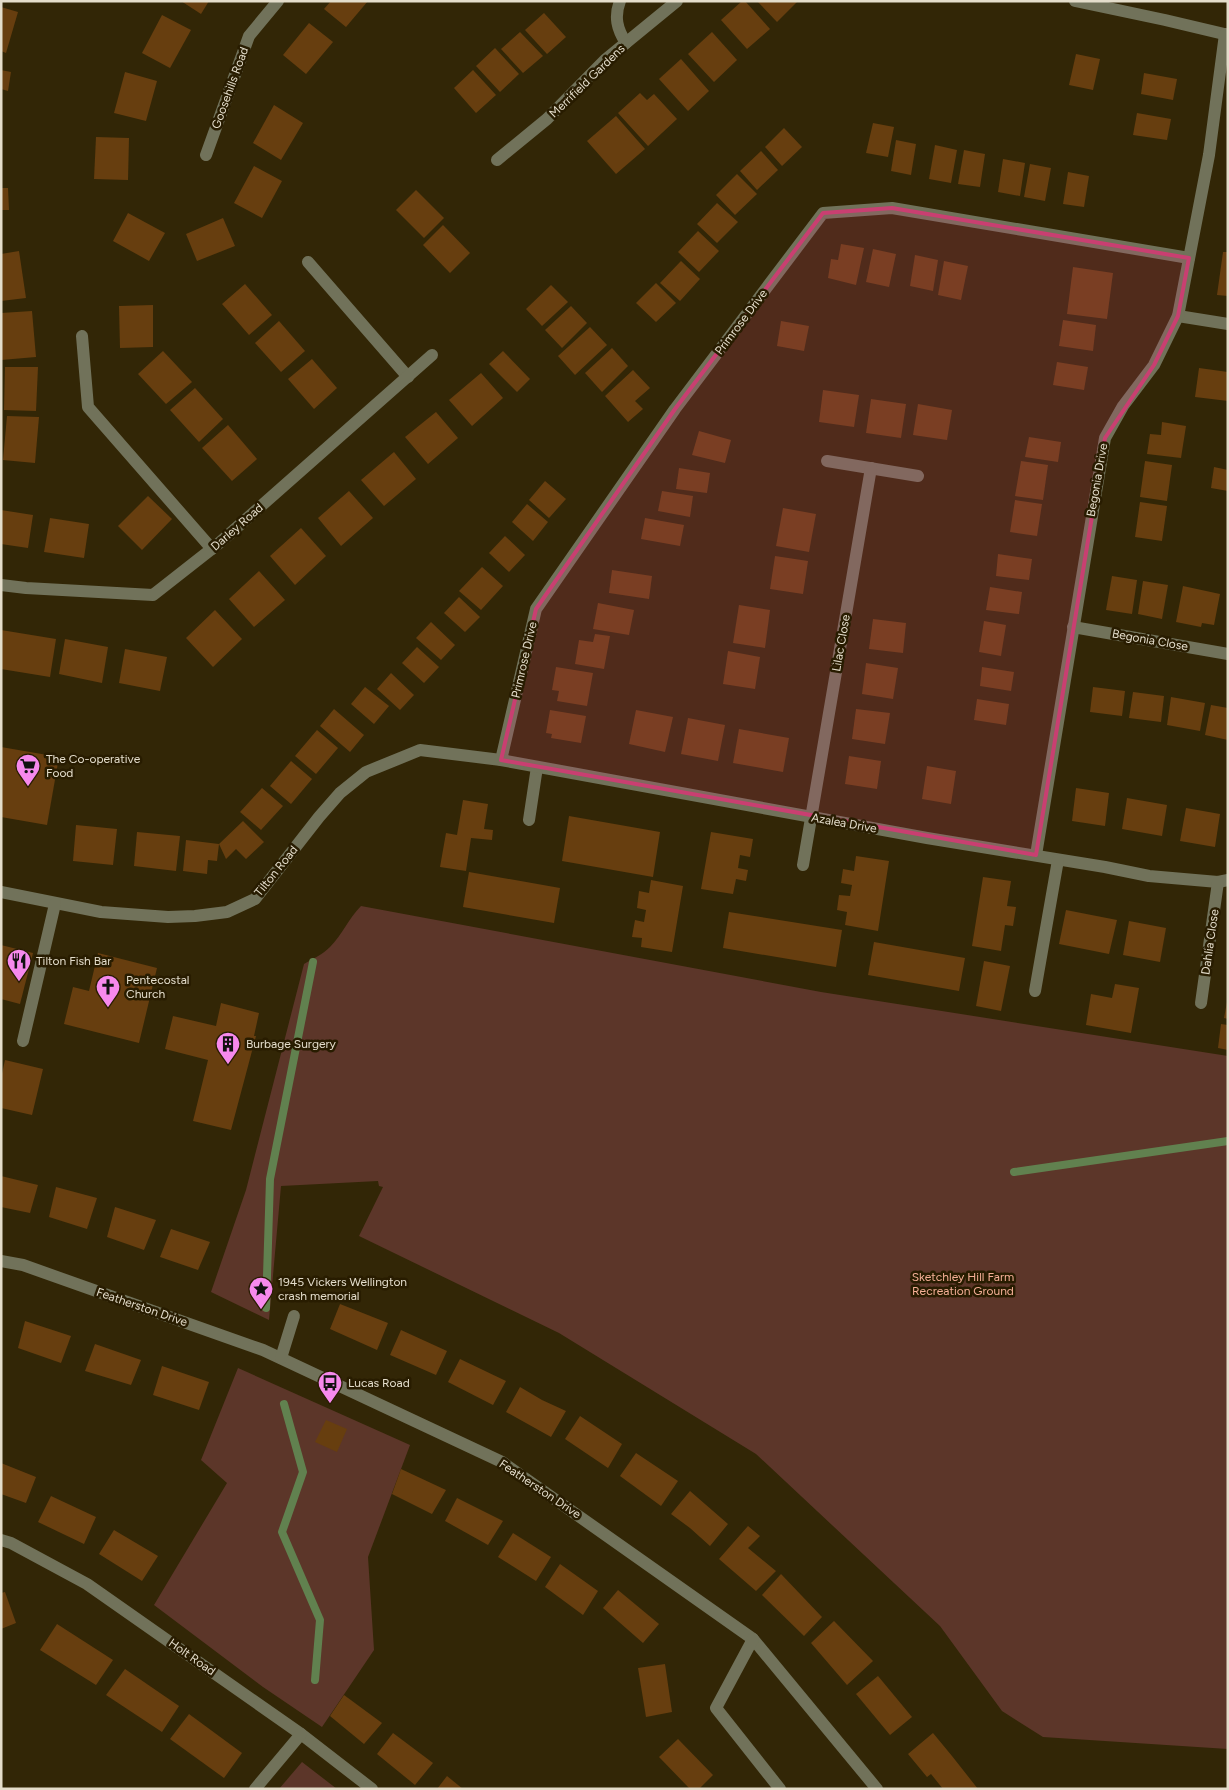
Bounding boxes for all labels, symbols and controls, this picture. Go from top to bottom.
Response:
street label: Merrifield Gardens [546,41,628,120]
street label: Goosehills Road [209,45,251,131]
street label: Primrose Drive [712,286,770,357]
street label: Begonia Drive [1084,442,1110,518]
street label: Darley Road [208,501,266,553]
street label: Lilac Close [829,613,853,673]
street label: Primrose Drive [508,620,540,699]
street label: Begonia Close [1111,626,1189,654]
place label: The Co-operative Food [46,752,141,780]
supermarket icon: The Co-operative Food [15,753,41,787]
street label: Azalea Drive [810,810,878,836]
street label: Tilton Road [251,843,301,899]
street label: Dahlia Close [1198,908,1222,976]
restaurant icon: Tilton Fish Bar [6,948,32,982]
place label: Tilton Fish Bar [36,954,111,968]
place label: Pentecostal Church [126,973,189,1001]
church icon: Pentecostal Church [95,974,121,1008]
building icon: Burbage Surgery [215,1031,241,1065]
place label: Burbage Surgery [246,1037,337,1051]
park label: Sketchley Hill Farm Recreation Ground [912,1270,1014,1298]
place label: 1945 Vickers Wellington crash memorial [278,1275,407,1303]
place icon: 1945 Vickers Wellington crash memorial [248,1276,274,1310]
street label: Featherston Drive [95,1285,190,1329]
bus stop icon: Lucas Road [317,1370,343,1404]
place label: Lucas Road [348,1376,410,1390]
street label: Featherston Drive [497,1457,584,1522]
street label: Holt Road [166,1636,218,1678]

